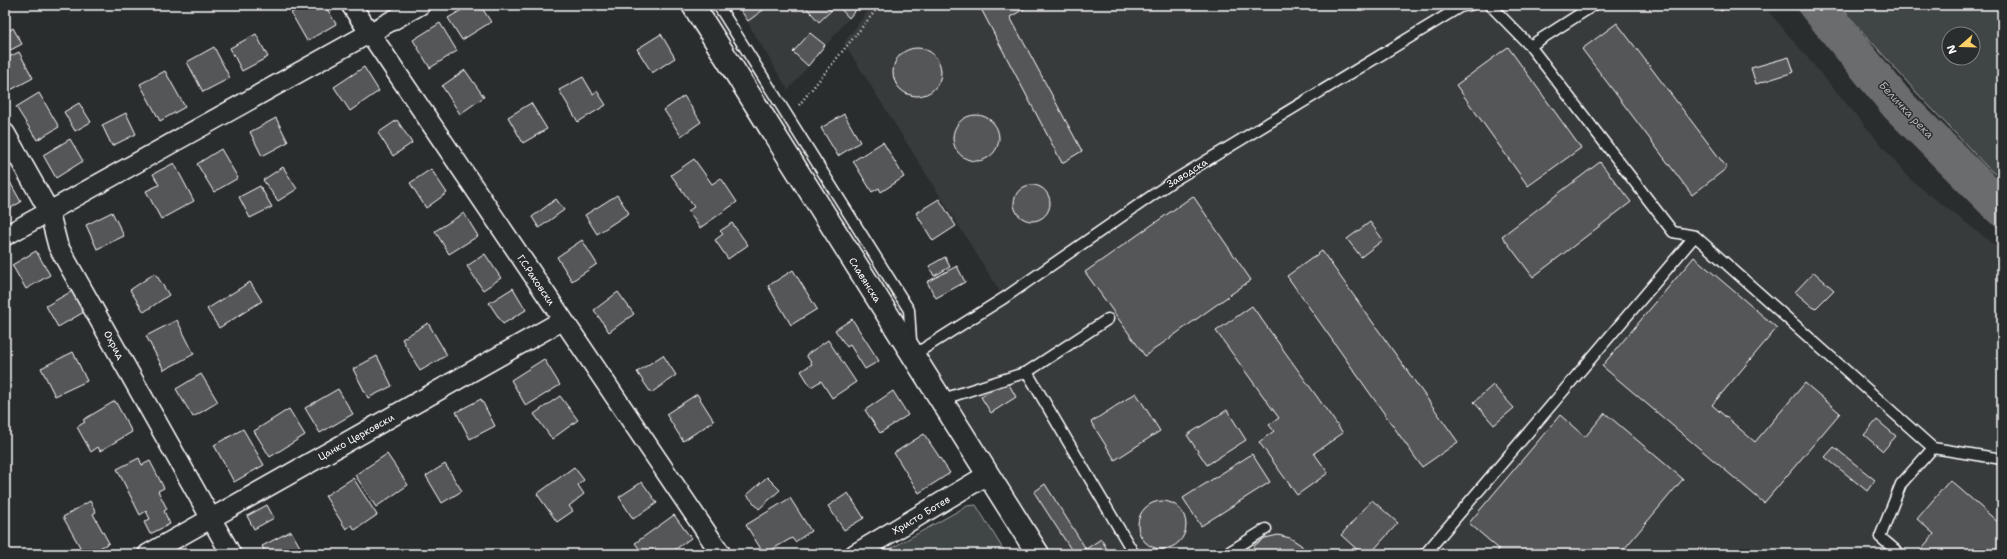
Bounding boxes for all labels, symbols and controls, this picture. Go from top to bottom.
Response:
north arrow [1941,26,1981,66]
text: N [1943,42,1961,56]
water label: Беличка река [1875,78,1937,142]
street label: Заводска [1164,155,1210,191]
street label: Г.С.Раковски [514,252,558,308]
street label: Славянска [846,255,884,306]
street label: Охрид [101,328,128,362]
street label: Цанко Церковски [316,410,397,463]
street label: Христо Ботев [890,493,952,537]

